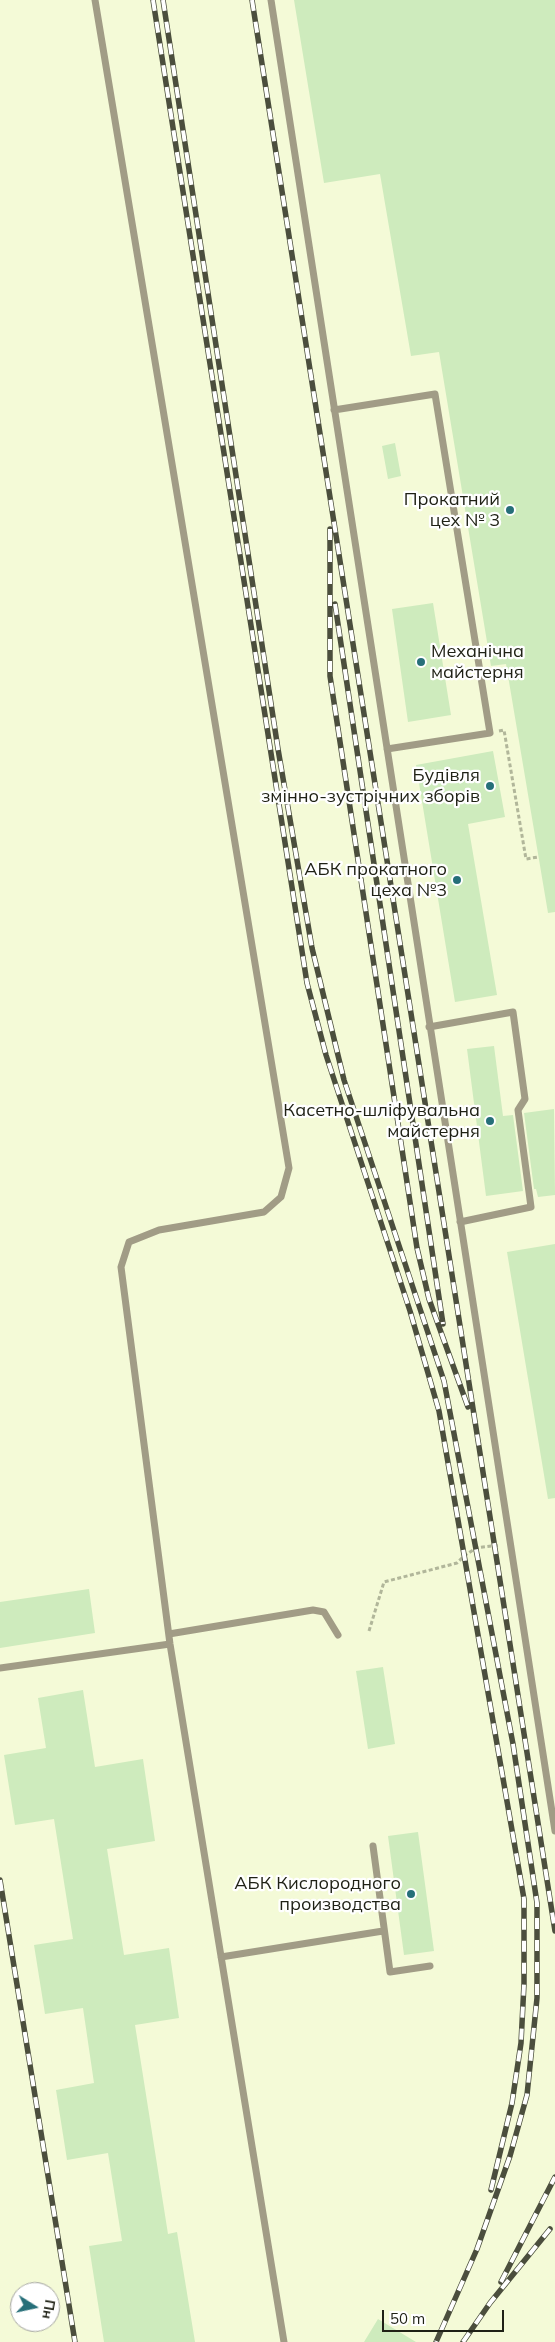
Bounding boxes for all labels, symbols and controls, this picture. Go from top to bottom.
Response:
place label: Прокатний цех № 3 [404,489,500,532]
marker: Прокатний цех № 3 [504,504,516,516]
place label: Механічна майстерня [431,641,524,684]
marker: Механічна майстерня [415,656,427,668]
place label: Будівля змінно-зустрічних зборів [261,765,480,808]
marker: Будівля змінно-зустрічних зборів [484,780,496,792]
place label: АБК прокатного цеха №3 [304,859,447,902]
marker: АБК прокатного цеха №3 [451,874,463,886]
place label: Касетно-шліфувальна майстерня [283,1100,480,1142]
marker: Касетно-шліфувальна майстерня [484,1115,496,1127]
place label: АБК Кислородного производства [234,1873,401,1916]
marker: АБК Кислородного производства [405,1888,417,1900]
north arrow [10,2282,60,2332]
text: Пн [38,2298,59,2321]
scale bar [385,2300,508,2332]
text: 50 m [390,2309,425,2328]

